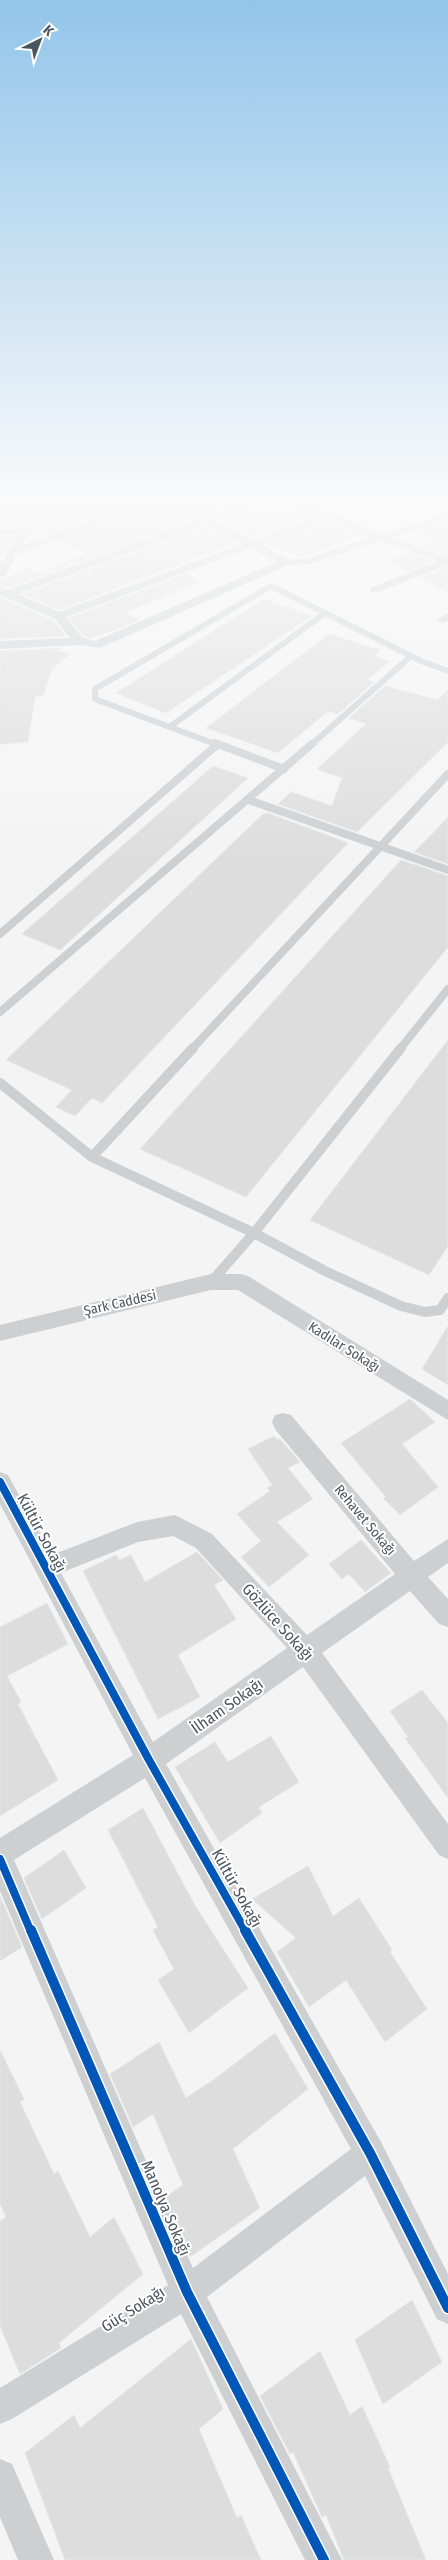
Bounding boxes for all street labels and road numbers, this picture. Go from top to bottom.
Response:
street label: Şark Caddesi [82,1286,158,1320]
street label: Kadılar Sokağı [305,1318,383,1376]
street label: Rehavet Sokağı [331,1481,399,1559]
street label: Kültür Sokağı [13,1490,71,1576]
street label: Gözlüce Sokağı [238,1579,318,1665]
street label: İlham Sokağı [187,1674,267,1738]
street label: Kültür Sokağı [208,1845,266,1931]
street label: Manolya Sokağı [137,2158,195,2258]
street label: Güç Sokağı [98,2282,168,2336]

